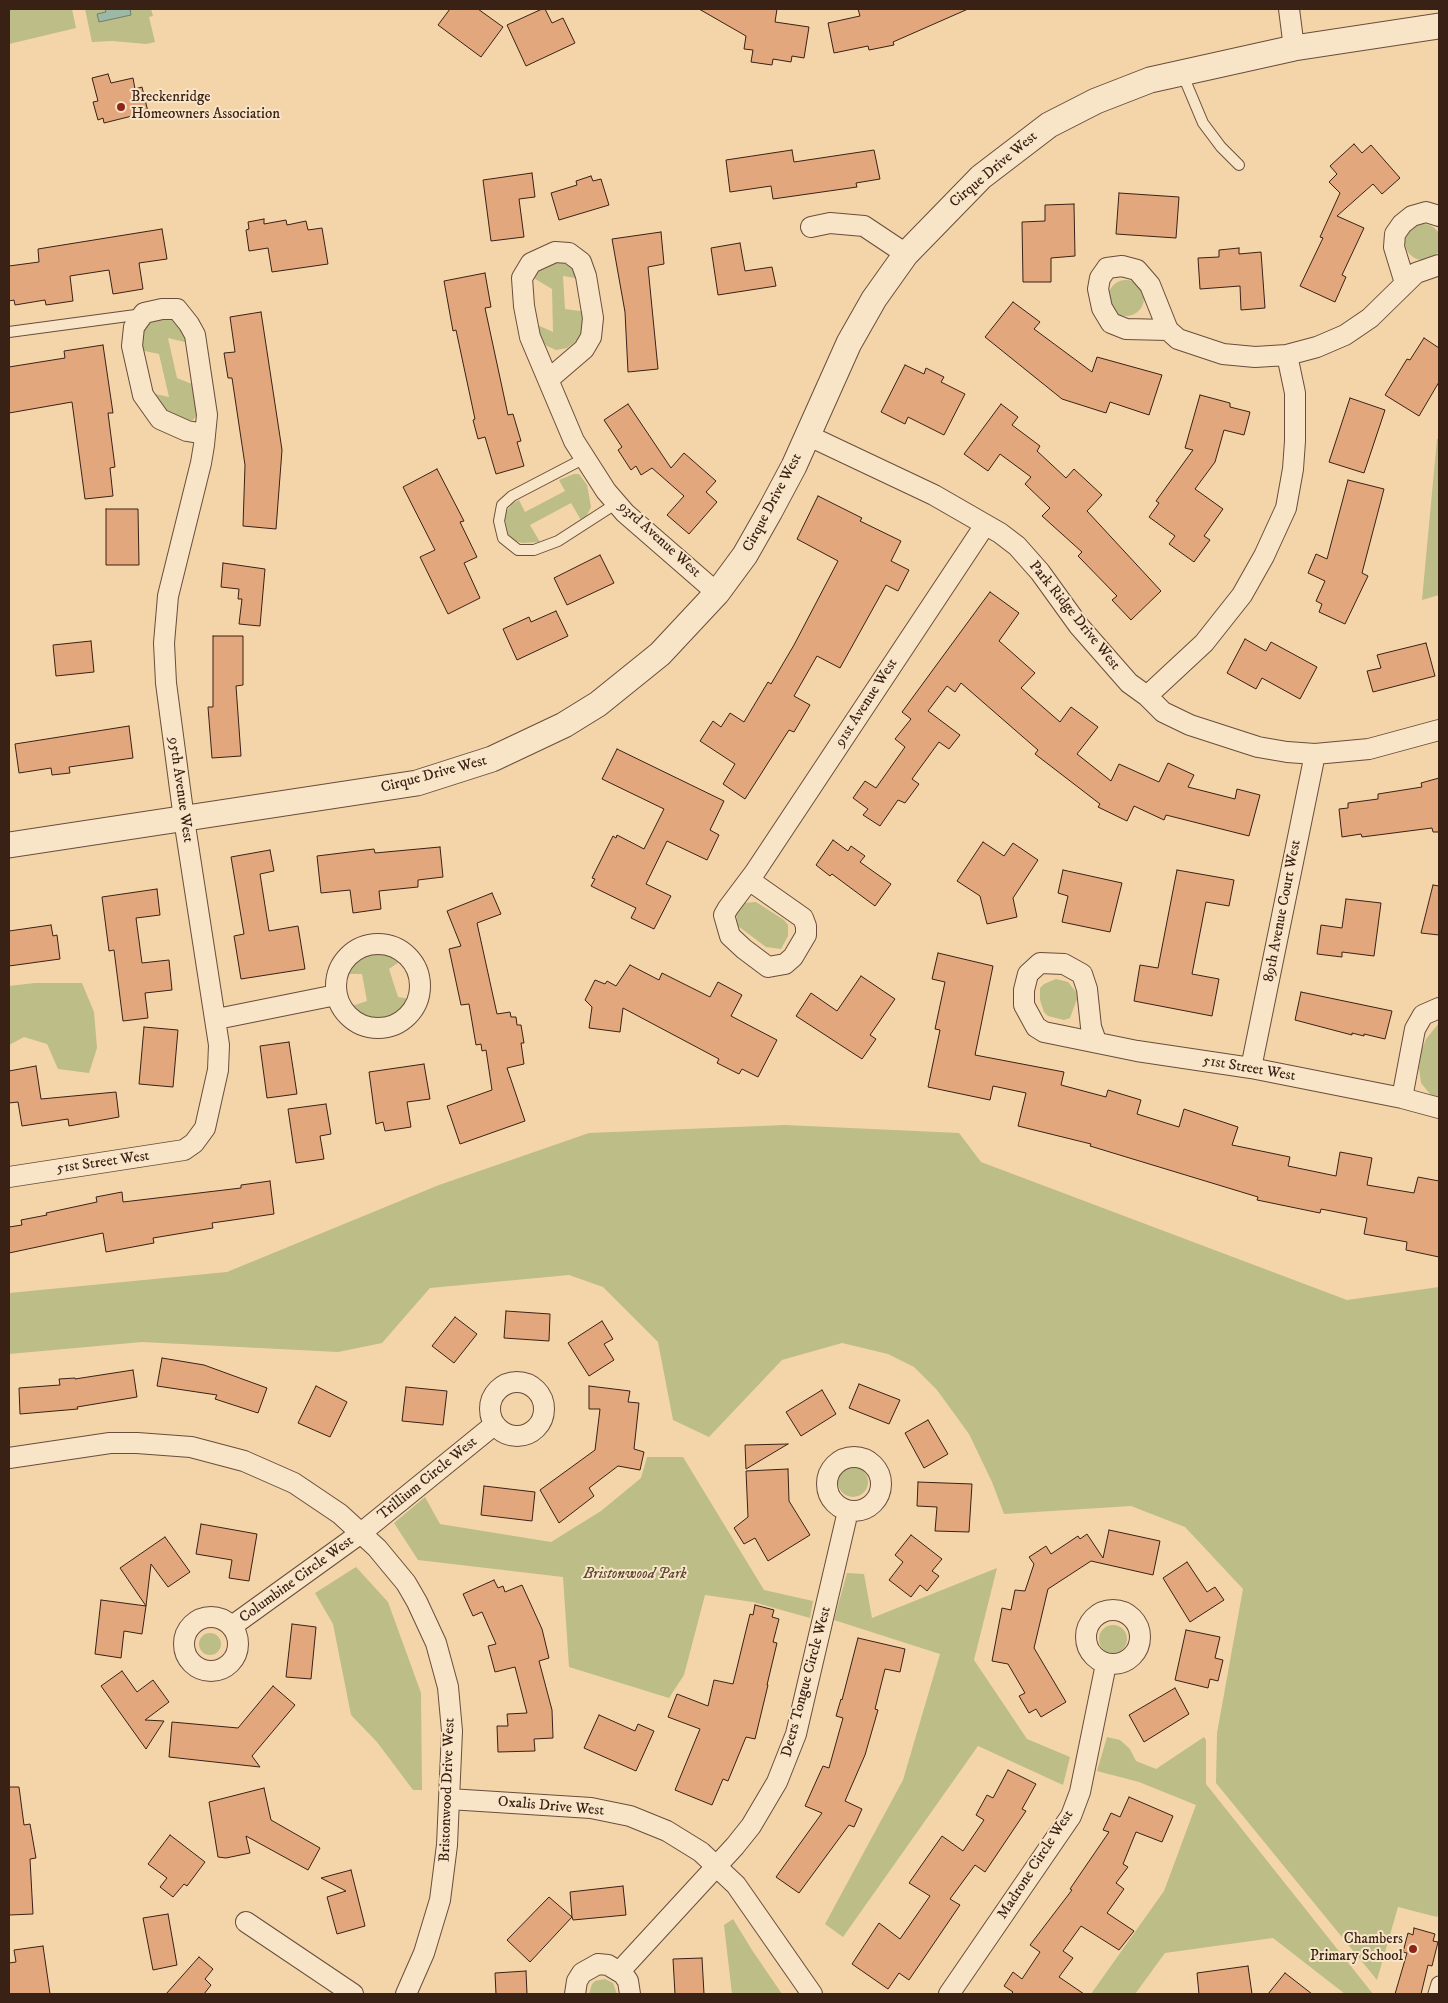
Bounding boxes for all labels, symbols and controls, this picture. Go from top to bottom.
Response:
place label: Breckenridge Homeowners Association [131,89,280,124]
marker: Breckenridge Homeowners Association [115,101,127,113]
street label: Cirque Drive West [946,128,1042,212]
street label: Cirque Drive West [739,451,807,555]
street label: 93rd Avenue West [614,498,704,582]
street label: Park Ridge Drive West [1025,558,1123,674]
street label: 91st Avenue West [832,656,902,750]
street label: 95th Avenue West [164,736,196,844]
street label: Cirque Drive West [379,752,489,798]
street label: 89th Avenue Court West [1260,838,1306,984]
street label: 51st Street West [1201,1052,1297,1086]
street label: 51st Street West [55,1148,151,1178]
street label: Trillium Circle West [375,1433,481,1525]
street label: Columbine Circle West [236,1532,358,1628]
park label: Bristonwood Park [583,1566,687,1584]
street label: Deers Tongue Circle West [778,1605,836,1759]
street label: Bristonwood Drive West [436,1718,460,1862]
street label: Oxalis Drive West [497,1793,605,1821]
street label: Madrone Circle West [994,1807,1078,1923]
place label: Chambers Primary School [1310,1931,1403,1966]
marker: Chambers Primary School [1407,1943,1419,1955]

